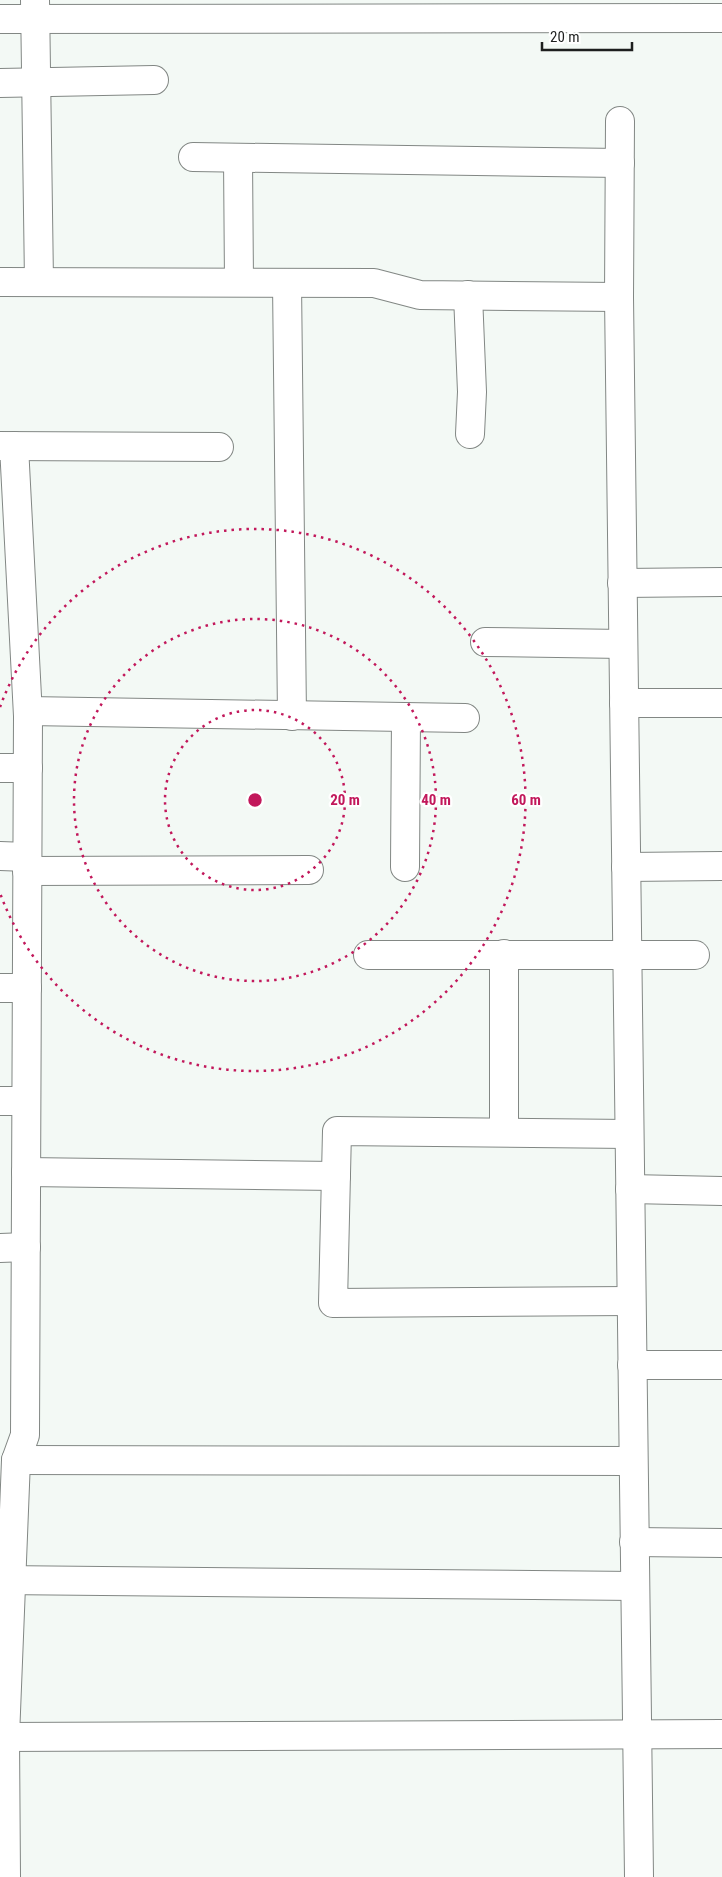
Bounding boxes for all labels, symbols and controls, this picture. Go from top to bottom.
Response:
scale bar [542,20,632,52]
text: 20 m [550,28,580,46]
centre of rings [246,791,264,809]
text: 20 m [330,791,360,809]
text: 40 m [421,791,451,809]
text: 60 m [511,791,541,809]

